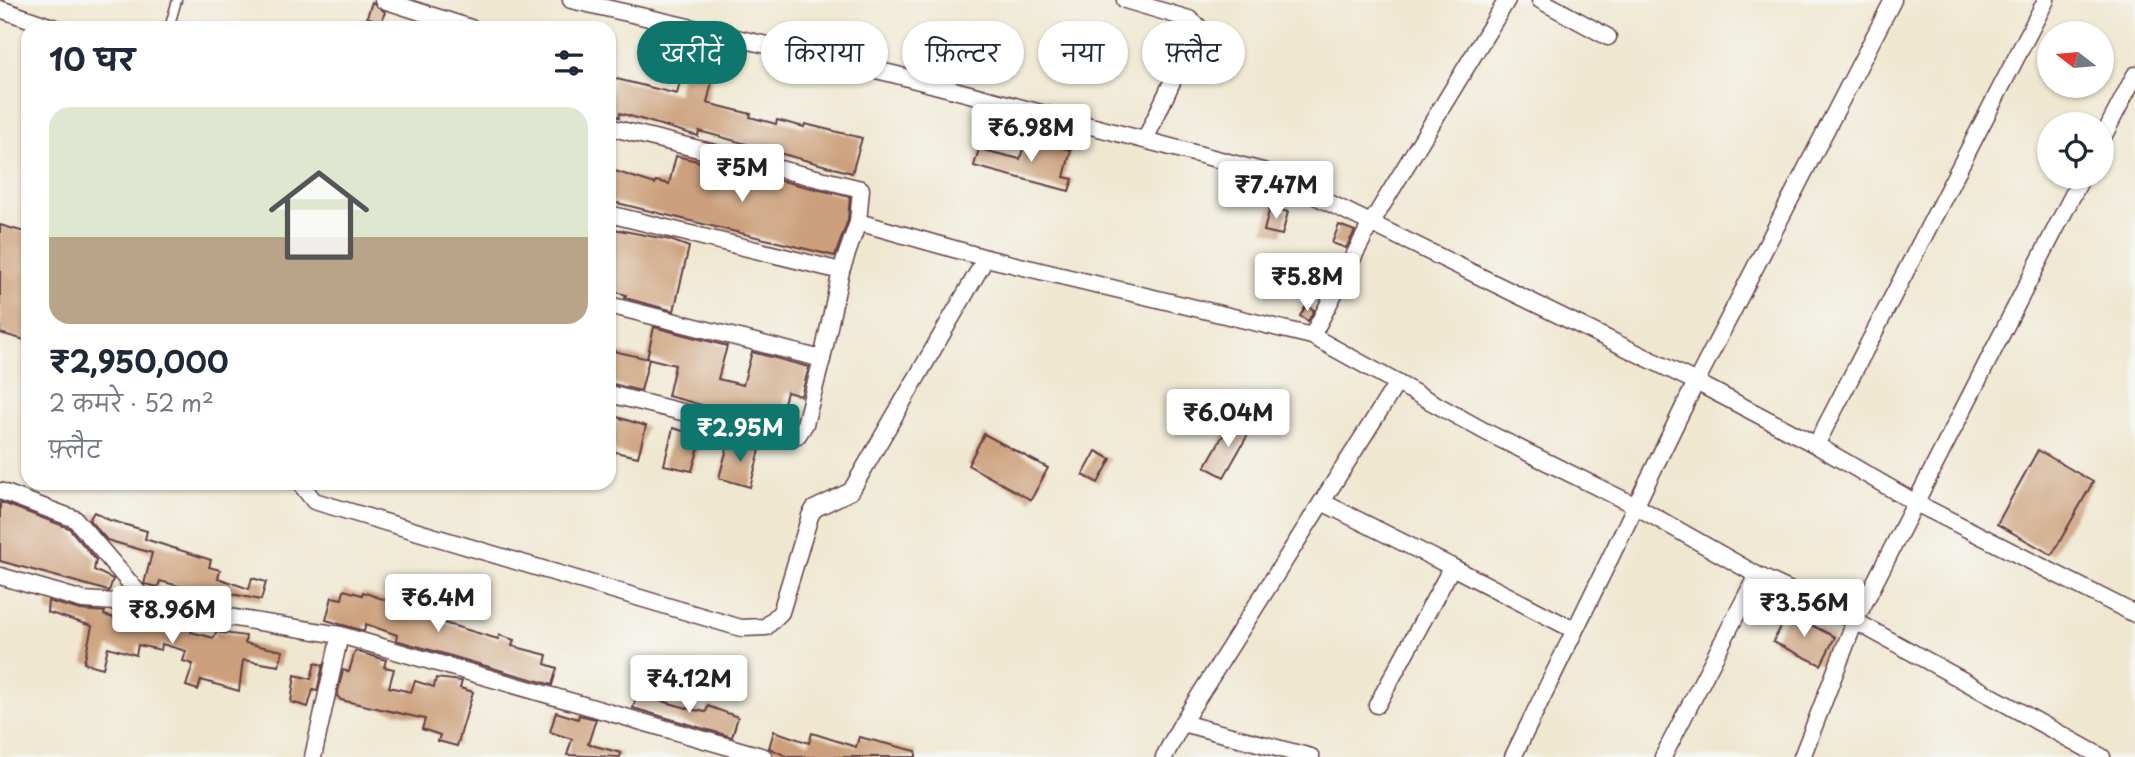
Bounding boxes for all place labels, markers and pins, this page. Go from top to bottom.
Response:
pin: ₹6.98M [974,104,1088,164]
pin: ₹5M [708,144,776,204]
pin: ₹7.47M [1219,162,1333,221]
pin: ₹5.8M [1258,254,1356,313]
pin: ₹6.04M [1171,390,1285,449]
pin: ₹2.95M [683,405,797,464]
pin: ₹6.4M [389,574,487,634]
pin: ₹3.56M [1747,580,1861,639]
pin: ₹8.96M [115,586,229,646]
pin: ₹4.12M [632,656,746,715]

